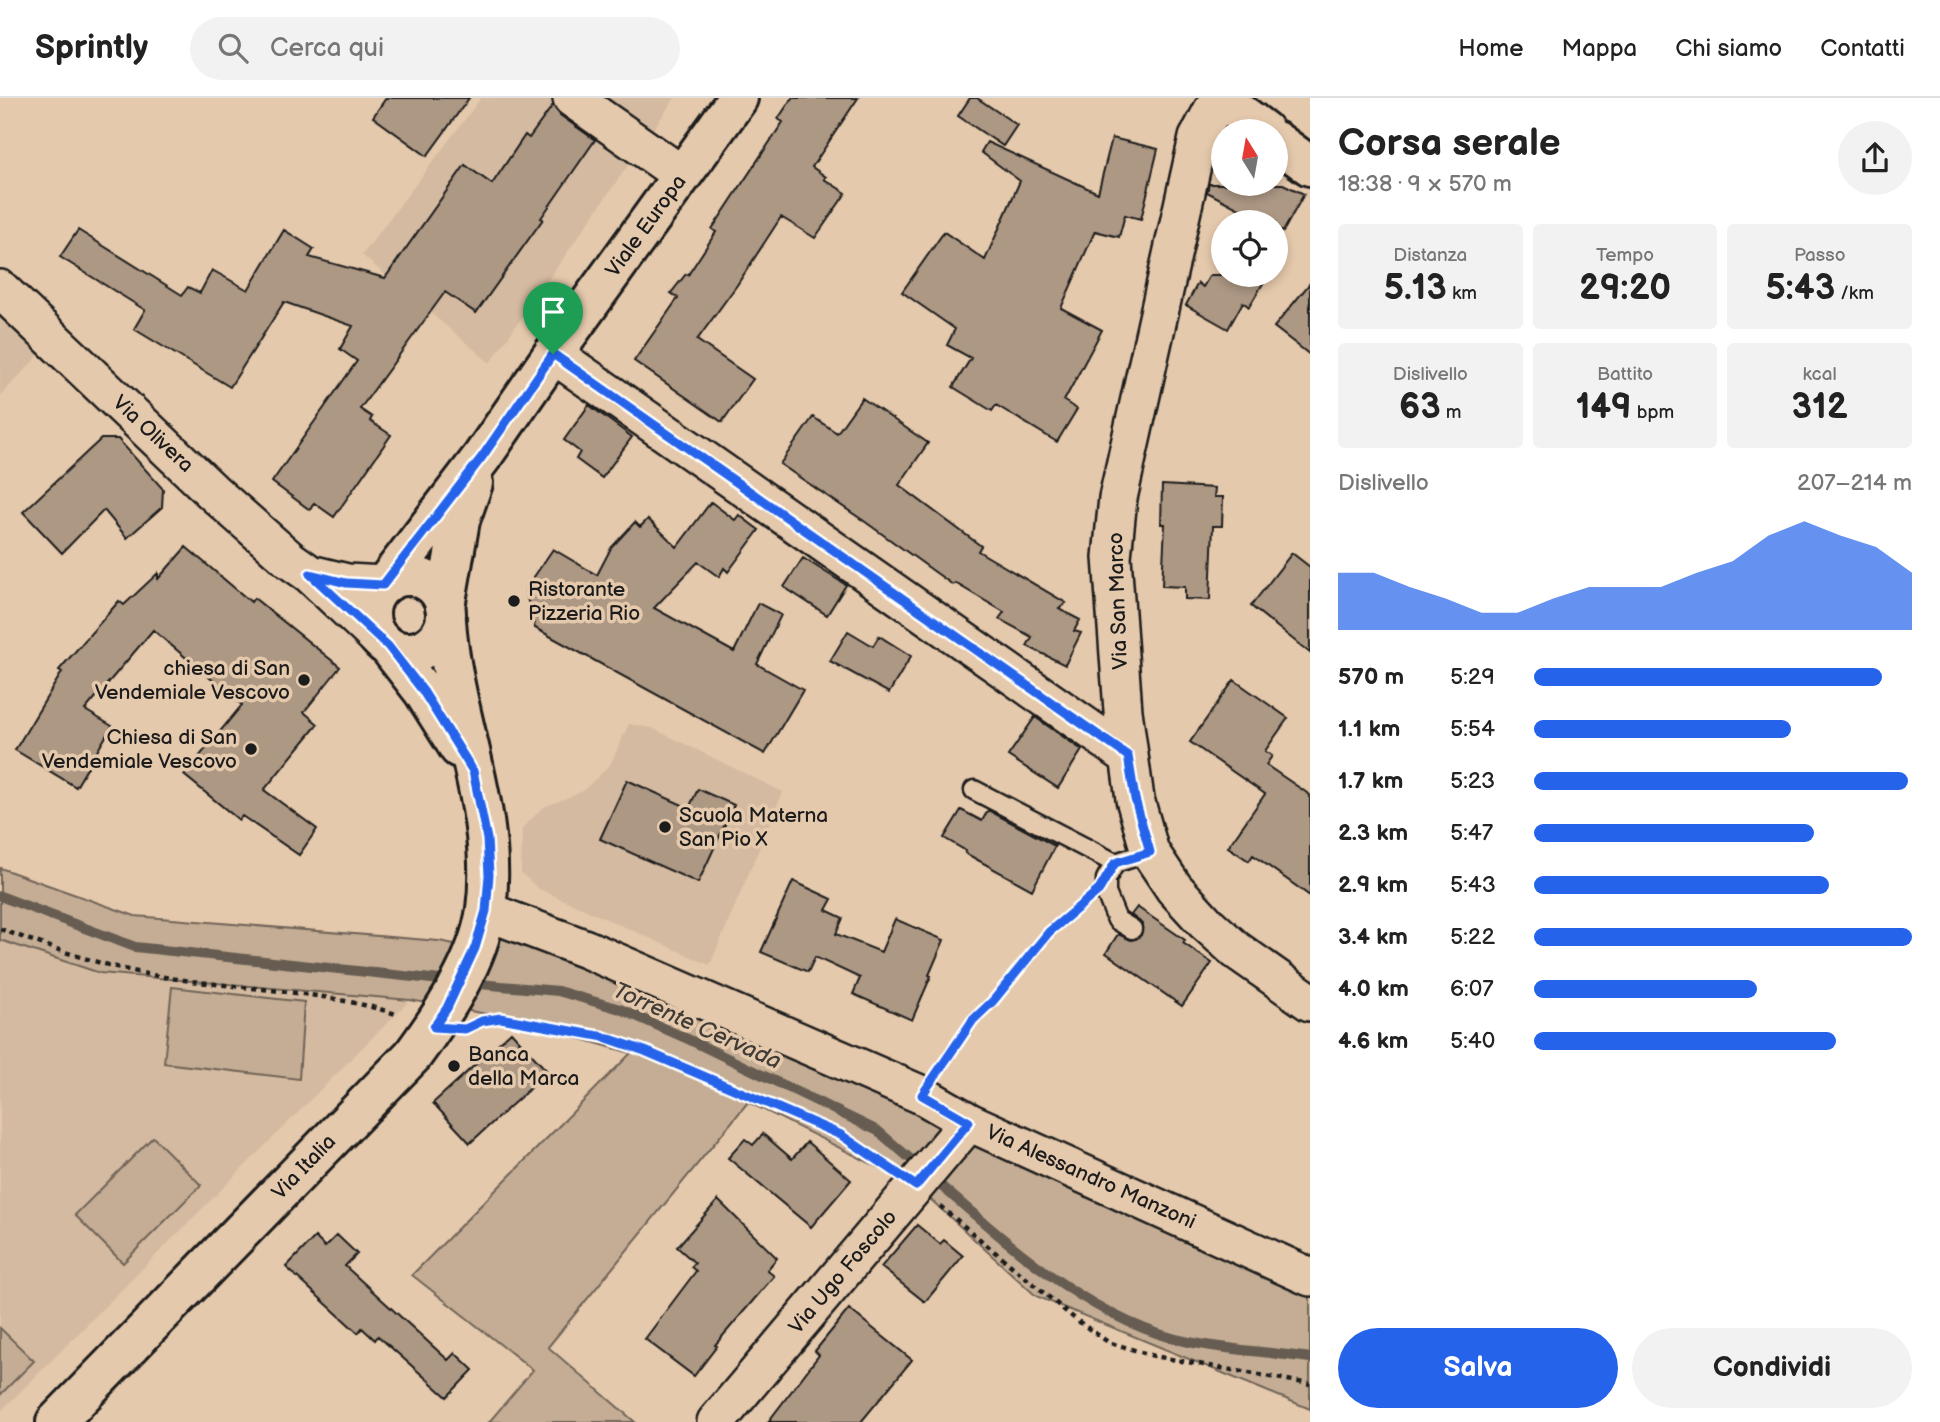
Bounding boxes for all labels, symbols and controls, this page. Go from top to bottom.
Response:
search box [190,17,680,80]
text: Sprintly [35,28,148,68]
icon: search [214,29,252,67]
text: Cerca qui [270,33,384,64]
text: Home [1458,34,1523,63]
text: Mappa [1561,34,1637,63]
text: Chi siamo [1675,34,1782,63]
text: Contatti [1820,34,1905,63]
north arrow [1211,119,1288,196]
map controls [1211,119,1288,287]
text: Corsa serale [1338,121,1561,166]
button: share [1838,121,1912,195]
street label: Viale Europa [600,170,692,282]
text: 18:38 · 9 × 570 m [1338,170,1512,198]
button: locate [1211,210,1288,287]
text: Distanza [1393,244,1467,267]
text: Tempo [1596,244,1654,267]
text: Passo [1794,244,1845,267]
text: 5.13 [1384,267,1447,310]
text: 29:20 [1579,267,1671,310]
text: 5:43 [1765,267,1835,310]
pin [523,282,583,354]
text: km [1447,282,1477,305]
text: /km [1835,282,1874,305]
icon: arrive [534,293,572,331]
text: Dislivello [1393,363,1468,386]
text: Battito [1597,363,1653,386]
text: kcal [1803,363,1837,386]
text: 63 [1399,386,1441,429]
text: 149 [1576,386,1632,429]
text: 312 [1792,386,1848,429]
street label: Via Olivera [107,390,199,478]
text: m [1441,401,1462,424]
text: bpm [1632,401,1674,424]
text: Dislivello [1338,469,1429,497]
text: 207–214 m [1797,469,1912,497]
street label: Via San Marco [1103,532,1133,670]
place label: Ristorante Pizzeria Rio [528,577,640,626]
marker: Ristorante Pizzeria Rio [506,593,522,609]
place label: chiesa di San Vendemiale Vescovo [95,656,290,705]
text: 570 m [1338,663,1404,691]
text: 5:29 [1450,663,1495,691]
marker: chiesa di San Vendemiale Vescovo [296,672,312,688]
text: 1.1 km [1338,715,1400,743]
text: 5:54 [1450,715,1495,743]
place label: Chiesa di San Vendemiale Vescovo [42,725,237,774]
marker: Chiesa di San Vendemiale Vescovo [243,741,259,757]
text: 1.7 km [1338,767,1403,795]
text: 5:23 [1450,767,1495,795]
place label: Scuola Materna San Pio X [679,803,828,852]
marker: Scuola Materna San Pio X [657,819,673,835]
text: 2.3 km [1338,819,1408,847]
text: 5:47 [1450,819,1493,847]
text: 2.9 km [1338,871,1408,899]
text: 5:43 [1450,871,1496,899]
text: 3.4 km [1338,923,1408,951]
text: 5:22 [1450,923,1495,951]
text: 4.0 km [1338,975,1409,1003]
text: 6:07 [1450,975,1494,1003]
water label: Torrente Cervada [609,976,785,1076]
text: 4.6 km [1338,1027,1408,1055]
text: 5:40 [1450,1027,1495,1055]
place label: Banca della Marca [468,1042,580,1091]
marker: Banca della Marca [446,1058,462,1074]
street label: Via Alessandro Manzoni [982,1119,1200,1235]
street label: Via Italia [267,1129,341,1205]
street label: Via Ugo Foscolo [784,1205,902,1339]
button: Salva [1338,1328,1618,1408]
button: Condividi [1632,1328,1912,1408]

